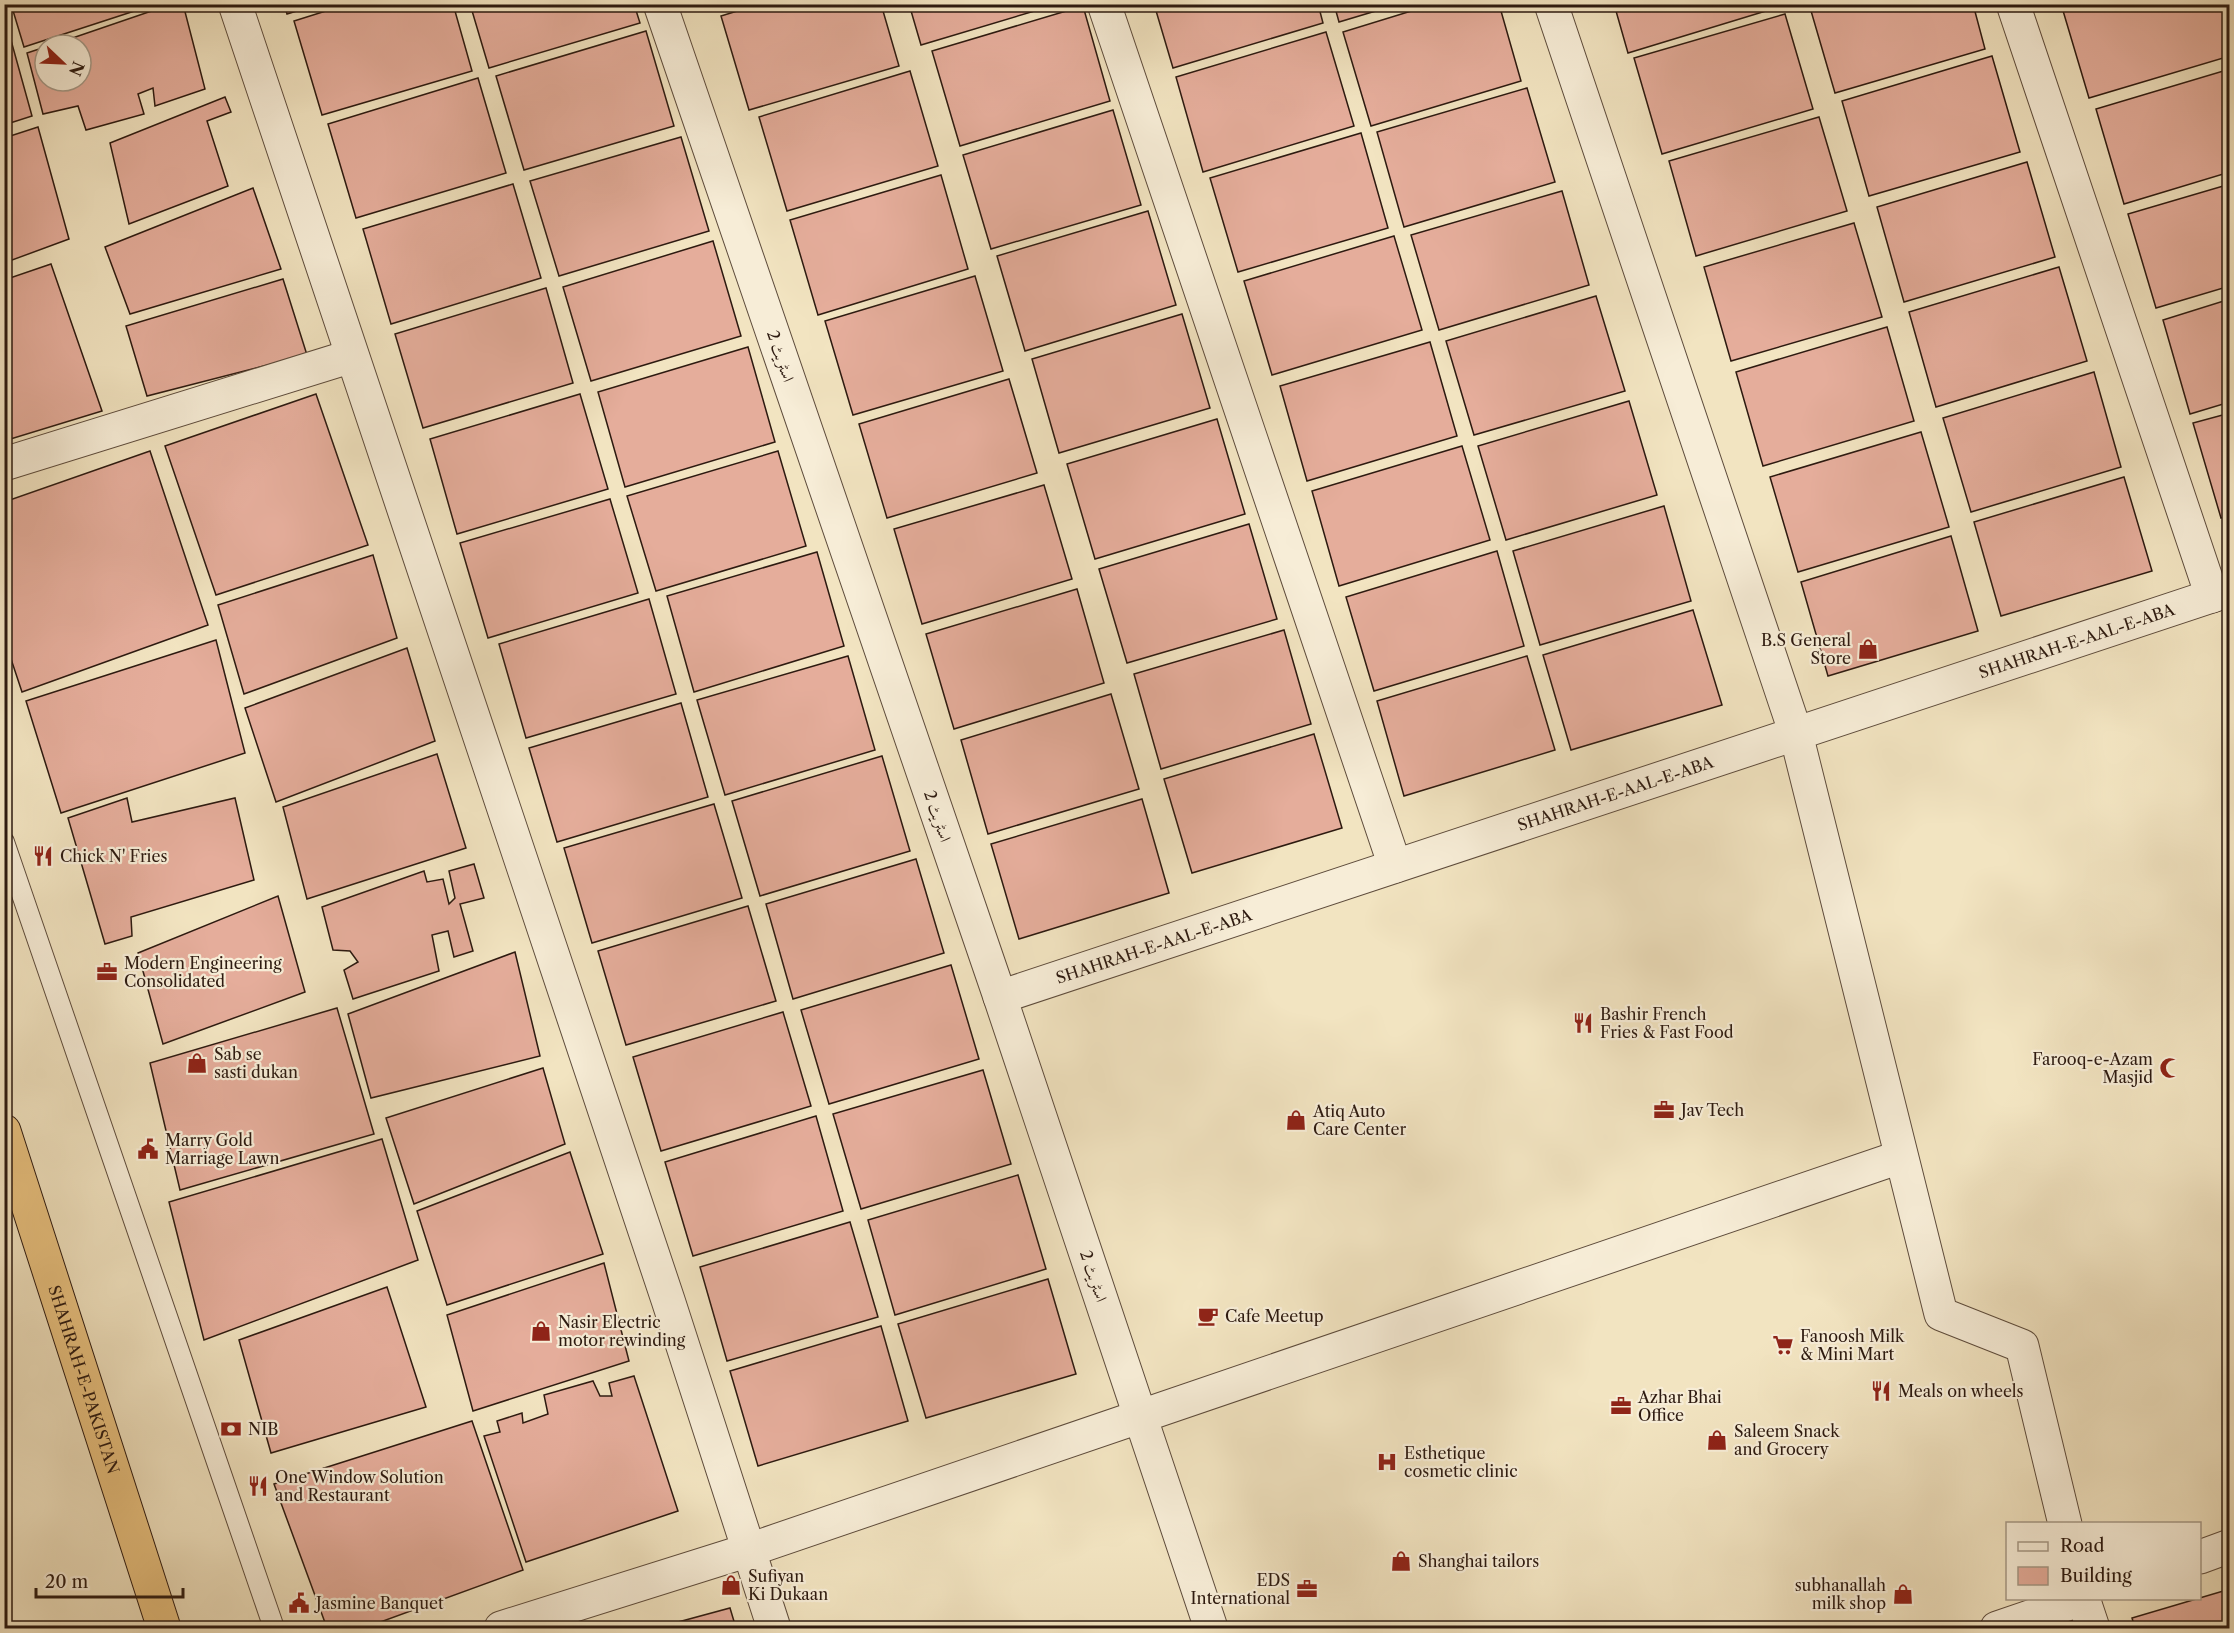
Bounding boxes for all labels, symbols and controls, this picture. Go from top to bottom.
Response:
north arrow [33,33,93,93]
text: N [65,59,89,79]
street label: اسٹریٹ 2 [762,328,799,385]
street label: SHAHRAH-E-AAL-E-ABA [1976,599,2178,682]
place label: B.S General Store [1761,630,1851,668]
shop icon: B.S General Store [1856,637,1880,661]
street label: SHAHRAH-E-AAL-E-ABA [1515,751,1717,835]
street label: اسٹریٹ 2 [919,788,956,845]
restaurant icon: Chick N' Fries [31,844,55,868]
place label: Chick N' Fries [60,846,167,866]
street label: SHAHRAH-E-AAL-E-ABA [1053,904,1255,988]
place label: Modern Engineering Consolidated [124,953,282,991]
office icon: Modern Engineering Consolidated [95,960,119,984]
place label: Bashir French Fries & Fast Food [1600,1004,1734,1042]
restaurant icon: Bashir French Fries & Fast Food [1571,1011,1595,1035]
place label: Sab se sasti dukan [214,1044,298,1082]
place label: Farooq-e-Azam Masjid [2032,1049,2153,1087]
shop icon: Sab se sasti dukan [185,1051,209,1075]
mosque icon: Farooq-e-Azam Masjid [2158,1056,2182,1080]
office icon: Jav Tech [1652,1098,1676,1122]
place label: Jav Tech [1678,1100,1744,1120]
place label: Atiq Auto Care Center [1312,1101,1406,1139]
shop icon: Atiq Auto Care Center [1284,1108,1308,1132]
place label: Marry Gold Marriage Lawn [165,1130,280,1168]
public building icon: Marry Gold Marriage Lawn [136,1137,160,1161]
street label: اسٹریٹ 2 [1075,1248,1112,1305]
street label: SHAHRAH-E-PAKISTAN [44,1283,124,1476]
cafe icon: Cafe Meetup [1196,1304,1220,1328]
place label: Cafe Meetup [1225,1306,1324,1326]
place label: Nasir Electric motor rewinding [558,1312,686,1350]
shop icon: Nasir Electric motor rewinding [529,1319,553,1343]
place label: Fanoosh Milk & Mini Mart [1800,1326,1905,1364]
supermarket icon: Fanoosh Milk & Mini Mart [1771,1333,1795,1357]
restaurant icon: Meals on wheels [1869,1379,1893,1403]
place label: Meals on wheels [1898,1381,2024,1401]
place label: Azhar Bhai Office [1637,1387,1722,1425]
office icon: Azhar Bhai Office [1609,1394,1633,1418]
bank icon: NIB [219,1417,243,1441]
place label: NIB [248,1419,278,1439]
place label: Saleem Snack and Grocery [1734,1421,1840,1459]
shop icon: Saleem Snack and Grocery [1705,1428,1729,1452]
place label: Esthetique cosmetic clinic [1404,1443,1518,1481]
hospital icon: Esthetique cosmetic clinic [1375,1450,1399,1474]
place label: One Window Solution and Restaurant [275,1467,444,1505]
restaurant icon: One Window Solution and Restaurant [246,1474,270,1498]
legend [2006,1522,2201,1600]
text: Road [2060,1535,2105,1557]
shop icon: Shanghai tailors [1389,1549,1413,1573]
place label: Shanghai tailors [1418,1551,1539,1571]
scale bar [36,1561,183,1599]
text: Building [2060,1565,2132,1587]
place label: Sufiyan Ki Dukaan [748,1566,828,1604]
place label: EDS International [1191,1570,1290,1608]
text: 20 m [45,1571,89,1593]
shop icon: Sufiyan Ki Dukaan [719,1573,743,1597]
place label: subhanallah milk shop [1795,1575,1886,1613]
office icon: EDS International [1295,1577,1319,1601]
shop icon: subhanallah milk shop [1891,1582,1915,1606]
public building icon: Jasmine Banquet [287,1591,311,1615]
place label: Jasmine Banquet [313,1593,444,1613]

